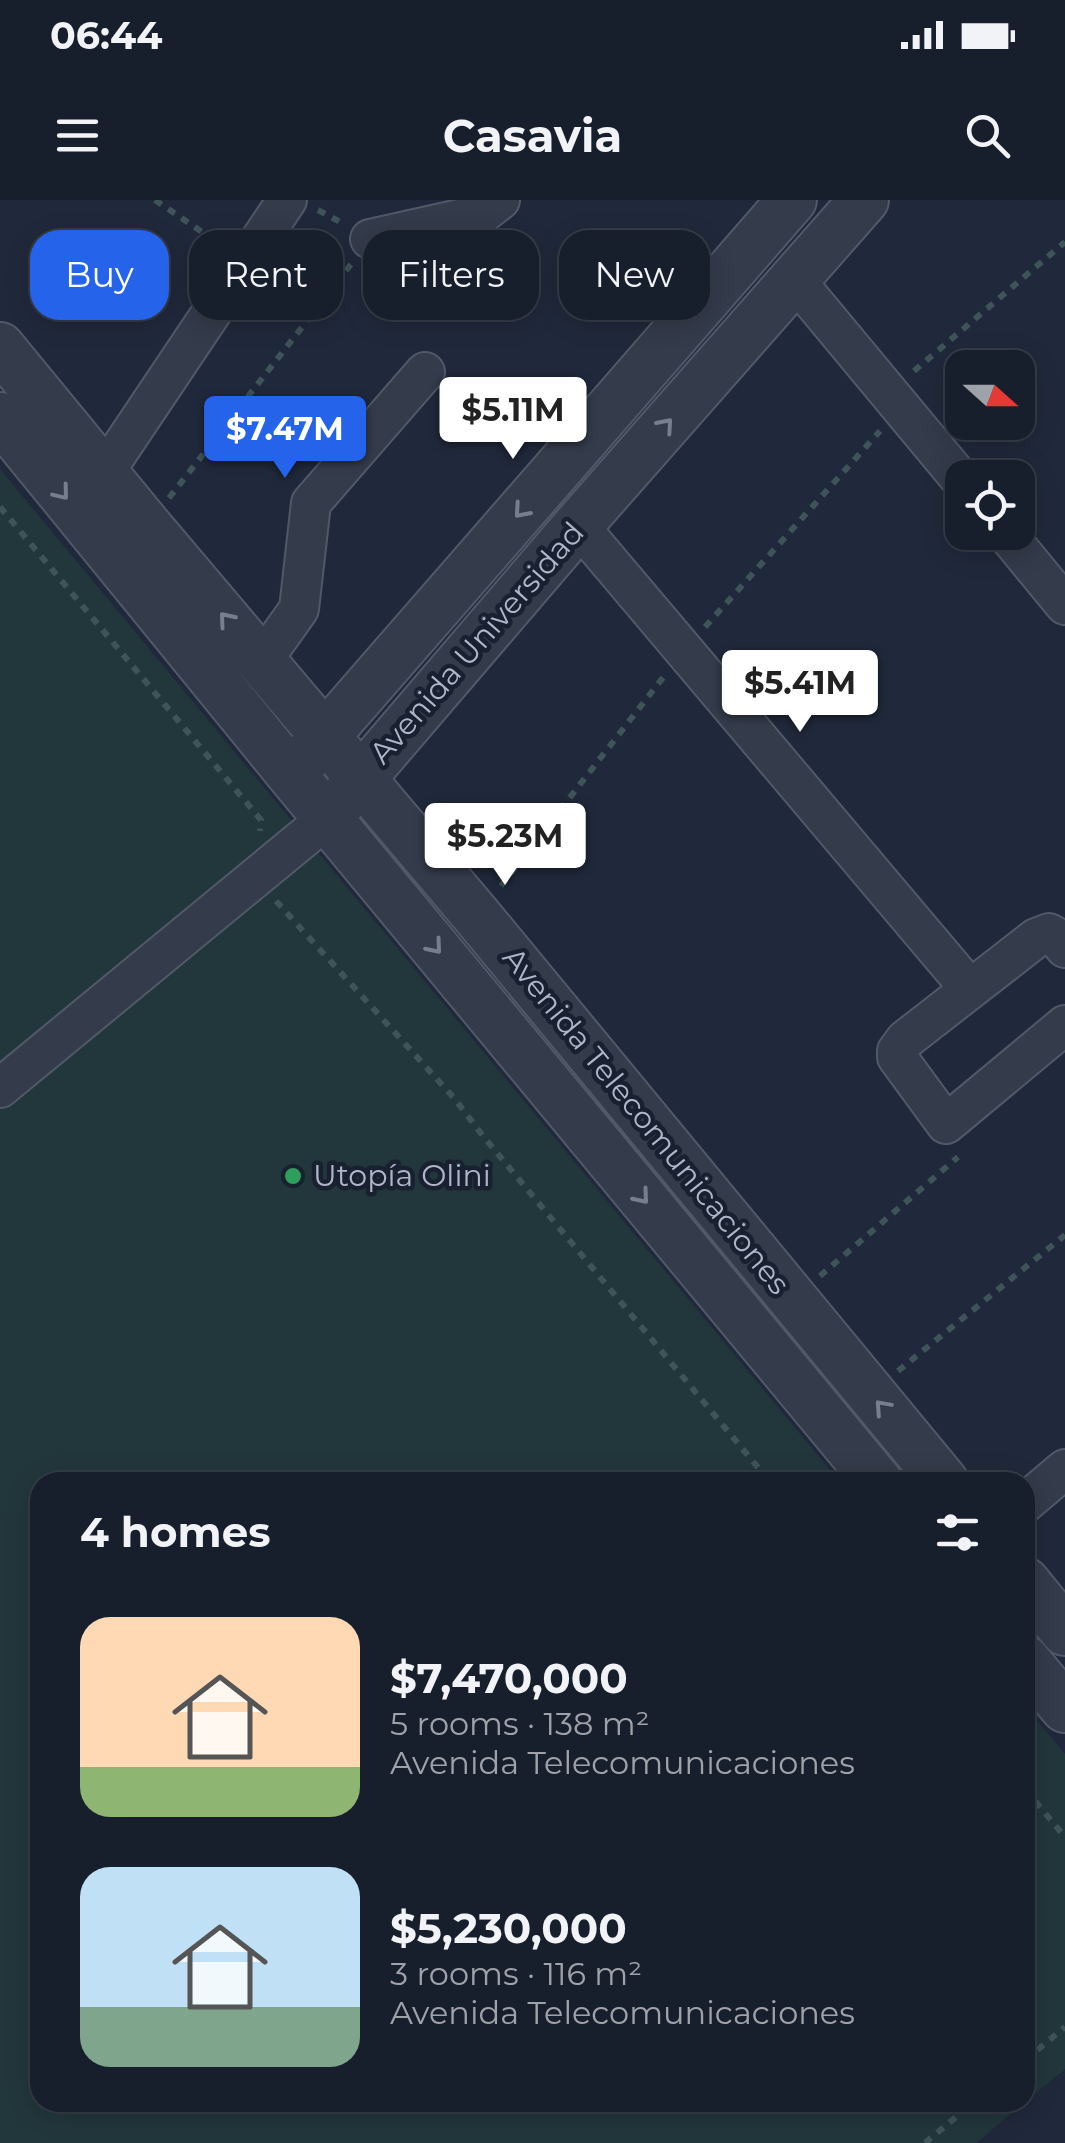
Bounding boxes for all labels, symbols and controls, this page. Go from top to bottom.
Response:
text: 06:44 [50,12,162,59]
icon: menu [50,108,105,163]
text: Casavia [443,108,622,163]
icon: search [960,108,1015,163]
chip: Buy [30,230,169,320]
chip: Rent [189,230,343,320]
chip: Filters [363,230,539,320]
chip: New [559,230,710,320]
north arrow [945,350,1035,440]
map controls [945,350,1035,550]
pin: $5.11M [432,377,594,462]
text: $5.11M [462,390,564,429]
pin: $7.47M [204,396,366,481]
text: $7.47M [226,409,344,448]
one-way arrow [655,418,673,437]
button: locate [945,460,1035,550]
one-way arrow [50,481,68,499]
one-way arrow [515,499,533,518]
street label: Avenida Universidad [362,514,592,771]
one-way arrow [220,613,238,631]
pin: $5.41M [719,650,881,735]
text: $5.41M [744,663,856,702]
pin: $5.23M [424,803,586,888]
text: $5.23M [447,816,563,855]
one-way arrow [424,935,442,953]
street label: Avenida Telecomunicaciones [495,940,798,1302]
place label: Utopía Olini [313,1157,491,1194]
marker: Utopía Olini [282,1165,304,1187]
one-way arrow [631,1186,649,1204]
one-way arrow [876,1400,894,1419]
icon: filters [930,1505,985,1560]
text: 4 homes [80,1506,271,1558]
text: $7,470,000 [390,1652,628,1704]
icon: home [160,1657,280,1777]
text: 5 rooms · 138 m² [390,1704,650,1743]
text: Avenida Telecomunicaciones [390,1743,855,1782]
text: $5,230,000 [390,1902,627,1954]
icon: home [160,1907,280,2027]
text: 3 rooms · 116 m² [390,1954,642,1993]
text: Avenida Telecomunicaciones [390,1993,855,2032]

